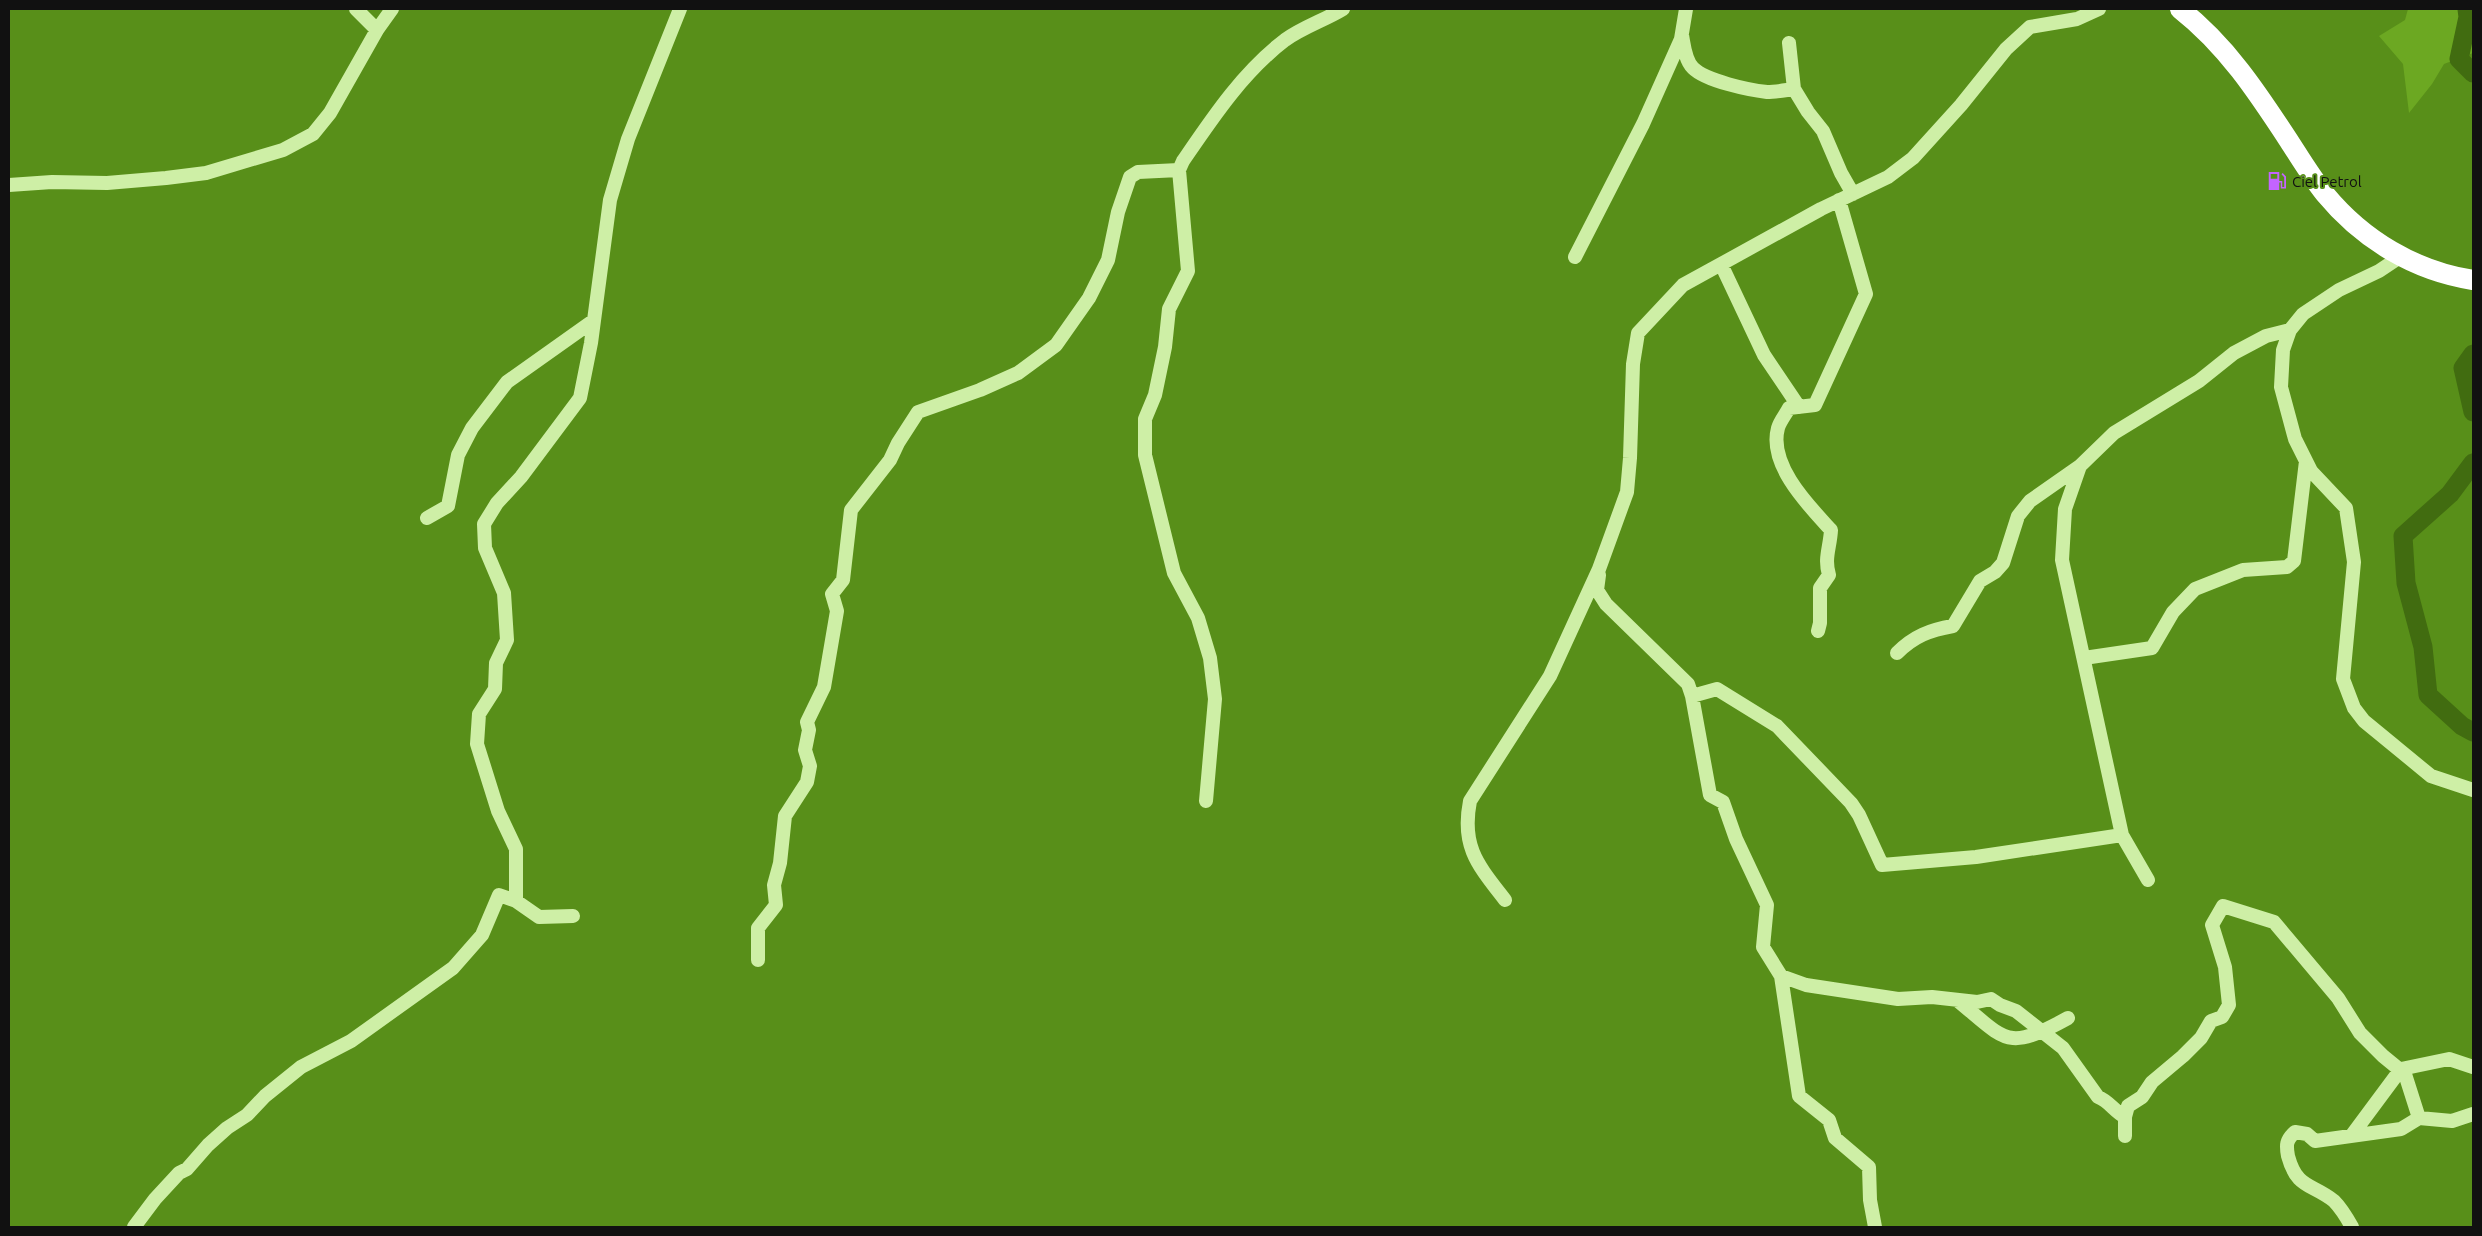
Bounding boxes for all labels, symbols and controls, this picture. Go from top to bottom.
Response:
fuel station icon: Ciel Petrol [2266,170,2288,192]
place label: Ciel Petrol [2292,173,2362,190]

